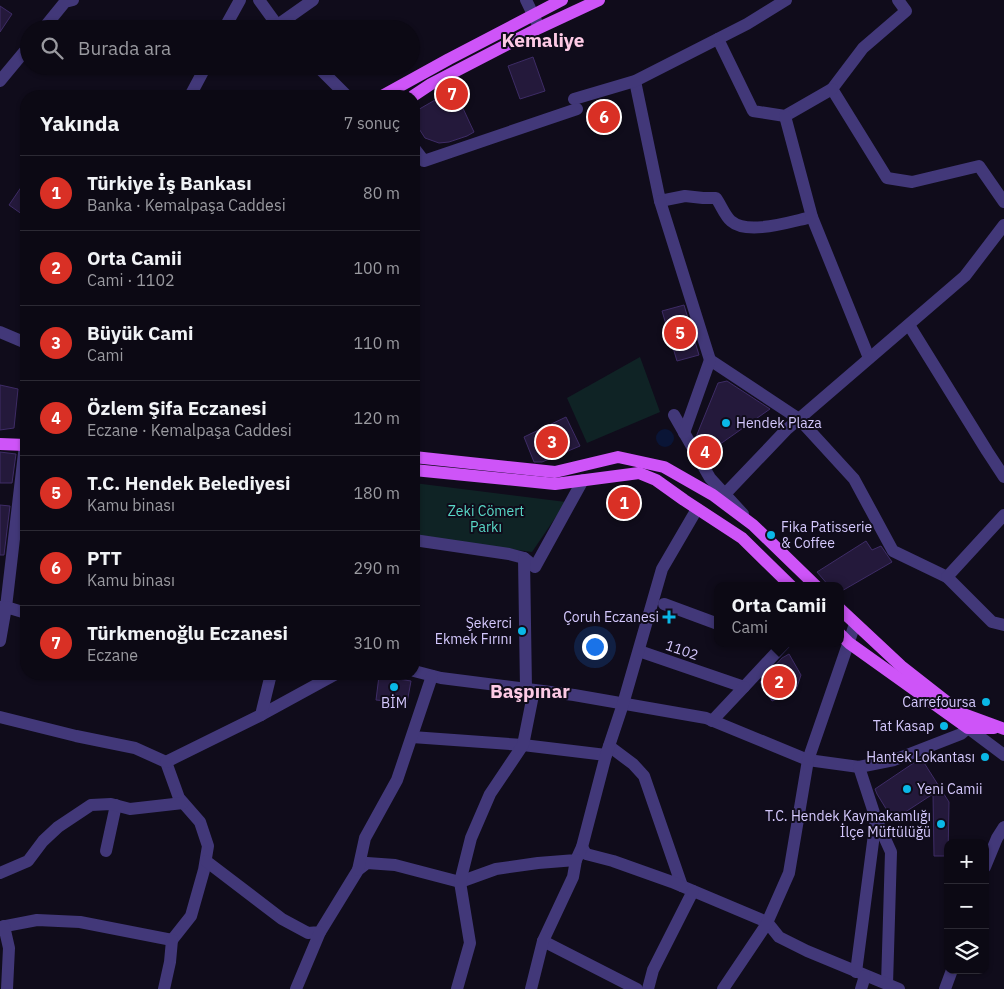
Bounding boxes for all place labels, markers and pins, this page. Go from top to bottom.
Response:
pin: 7 [436,75,468,113]
pin: 6 [588,98,620,136]
pin: 5 [664,314,696,352]
place label: Hendek Plaza [736,414,822,432]
marker: Hendek Plaza [720,417,732,429]
pin: 3 [536,423,568,461]
pin: 4 [689,433,721,471]
pin: 1 [608,484,640,522]
place label: Fika Patisserie & Coffee [781,518,873,552]
marker: Fika Patisserie & Coffee [765,529,777,541]
place label: Çoruh Eczanesi [563,608,659,626]
marker: Çoruh Eczanesi [663,611,675,623]
place label: Şekerci Ekmek Fırını [435,614,512,648]
marker: Şekerci Ekmek Fırını [516,625,528,637]
pin: 2 [763,663,795,701]
marker: BİM [388,681,400,693]
place label: Carrefoursa [902,693,977,711]
place label: BİM [381,694,407,712]
marker: Carrefoursa [980,696,992,708]
place label: Tat Kasap [873,717,934,735]
marker: Tat Kasap [938,720,950,732]
place label: Hantek Lokantası [866,748,975,766]
marker: Hantek Lokantası [979,751,991,763]
place label: Yeni Camii [917,780,982,798]
marker: Yeni Camii [901,783,913,795]
place label: T.C. Hendek Kaymakamlığı İlçe Müftülüğü [765,807,931,841]
marker: T.C. Hendek Kaymakamlığı İlçe Müftülüğü [935,818,947,830]

